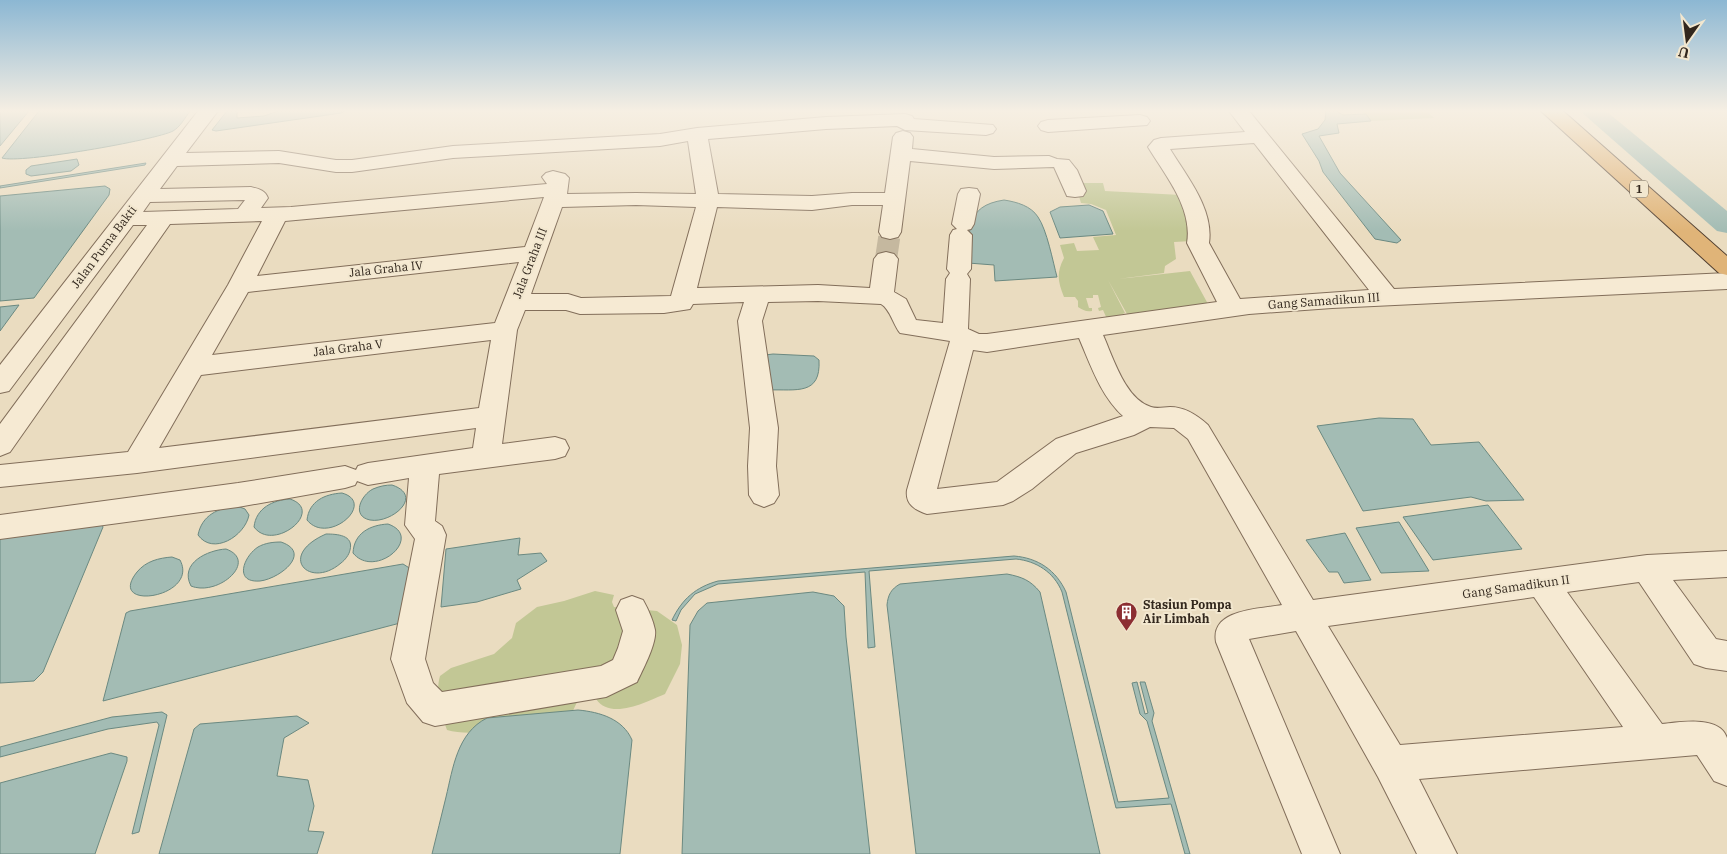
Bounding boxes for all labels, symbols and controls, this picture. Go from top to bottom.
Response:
north arrow [1662,15,1712,65]
text: U [1676,43,1691,63]
road number: 1 [1630,180,1648,198]
street label: Jalan Purna Bakti [68,202,140,291]
street label: Jala Graha III [509,225,550,300]
street label: Jala Graha IV [348,257,424,280]
street label: Gang Samadikun III [1267,289,1380,312]
street label: Jala Graha V [312,336,384,359]
street label: Gang Samadikun II [1461,572,1570,601]
place label: Stasiun Pompa Air Limbah [1143,597,1232,626]
building icon: Stasiun Pompa Air Limbah [1115,600,1139,631]

